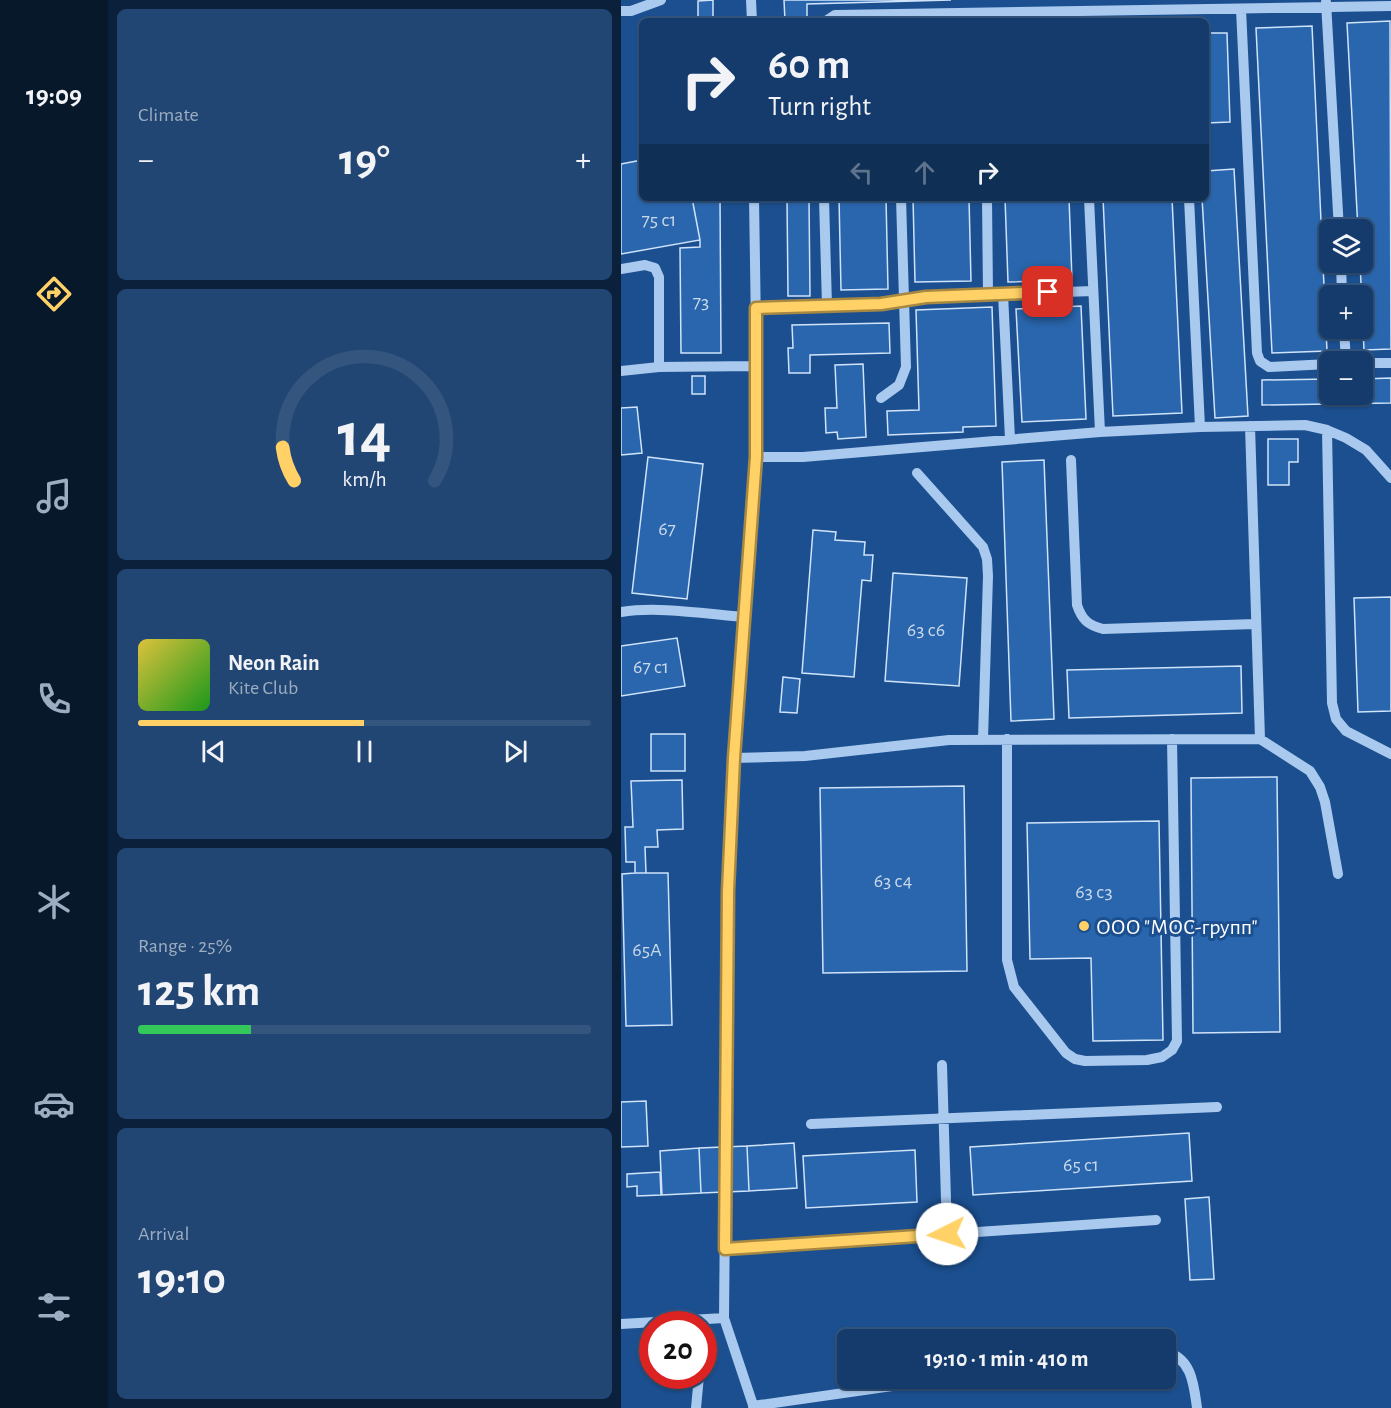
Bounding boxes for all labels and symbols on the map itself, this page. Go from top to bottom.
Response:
house number: 75 с1 [642,210,676,230]
pin [1022,266,1073,317]
house number: 73 [693,292,709,312]
house number: 67 [658,519,676,539]
house number: 63 с6 [907,620,945,640]
house number: 67 с1 [633,657,669,677]
house number: 63 с4 [874,871,912,891]
house number: 63 с3 [1075,882,1113,902]
place label: ООО "МОС-групп" [1096,916,1258,938]
marker: ООО "МОС-групп" [1077,919,1091,933]
house number: 65А [632,940,662,960]
house number: 65 с1 [1063,1155,1099,1175]
position arrow [915,1202,979,1266]
speed limit sign: 20 [639,1311,717,1389]

